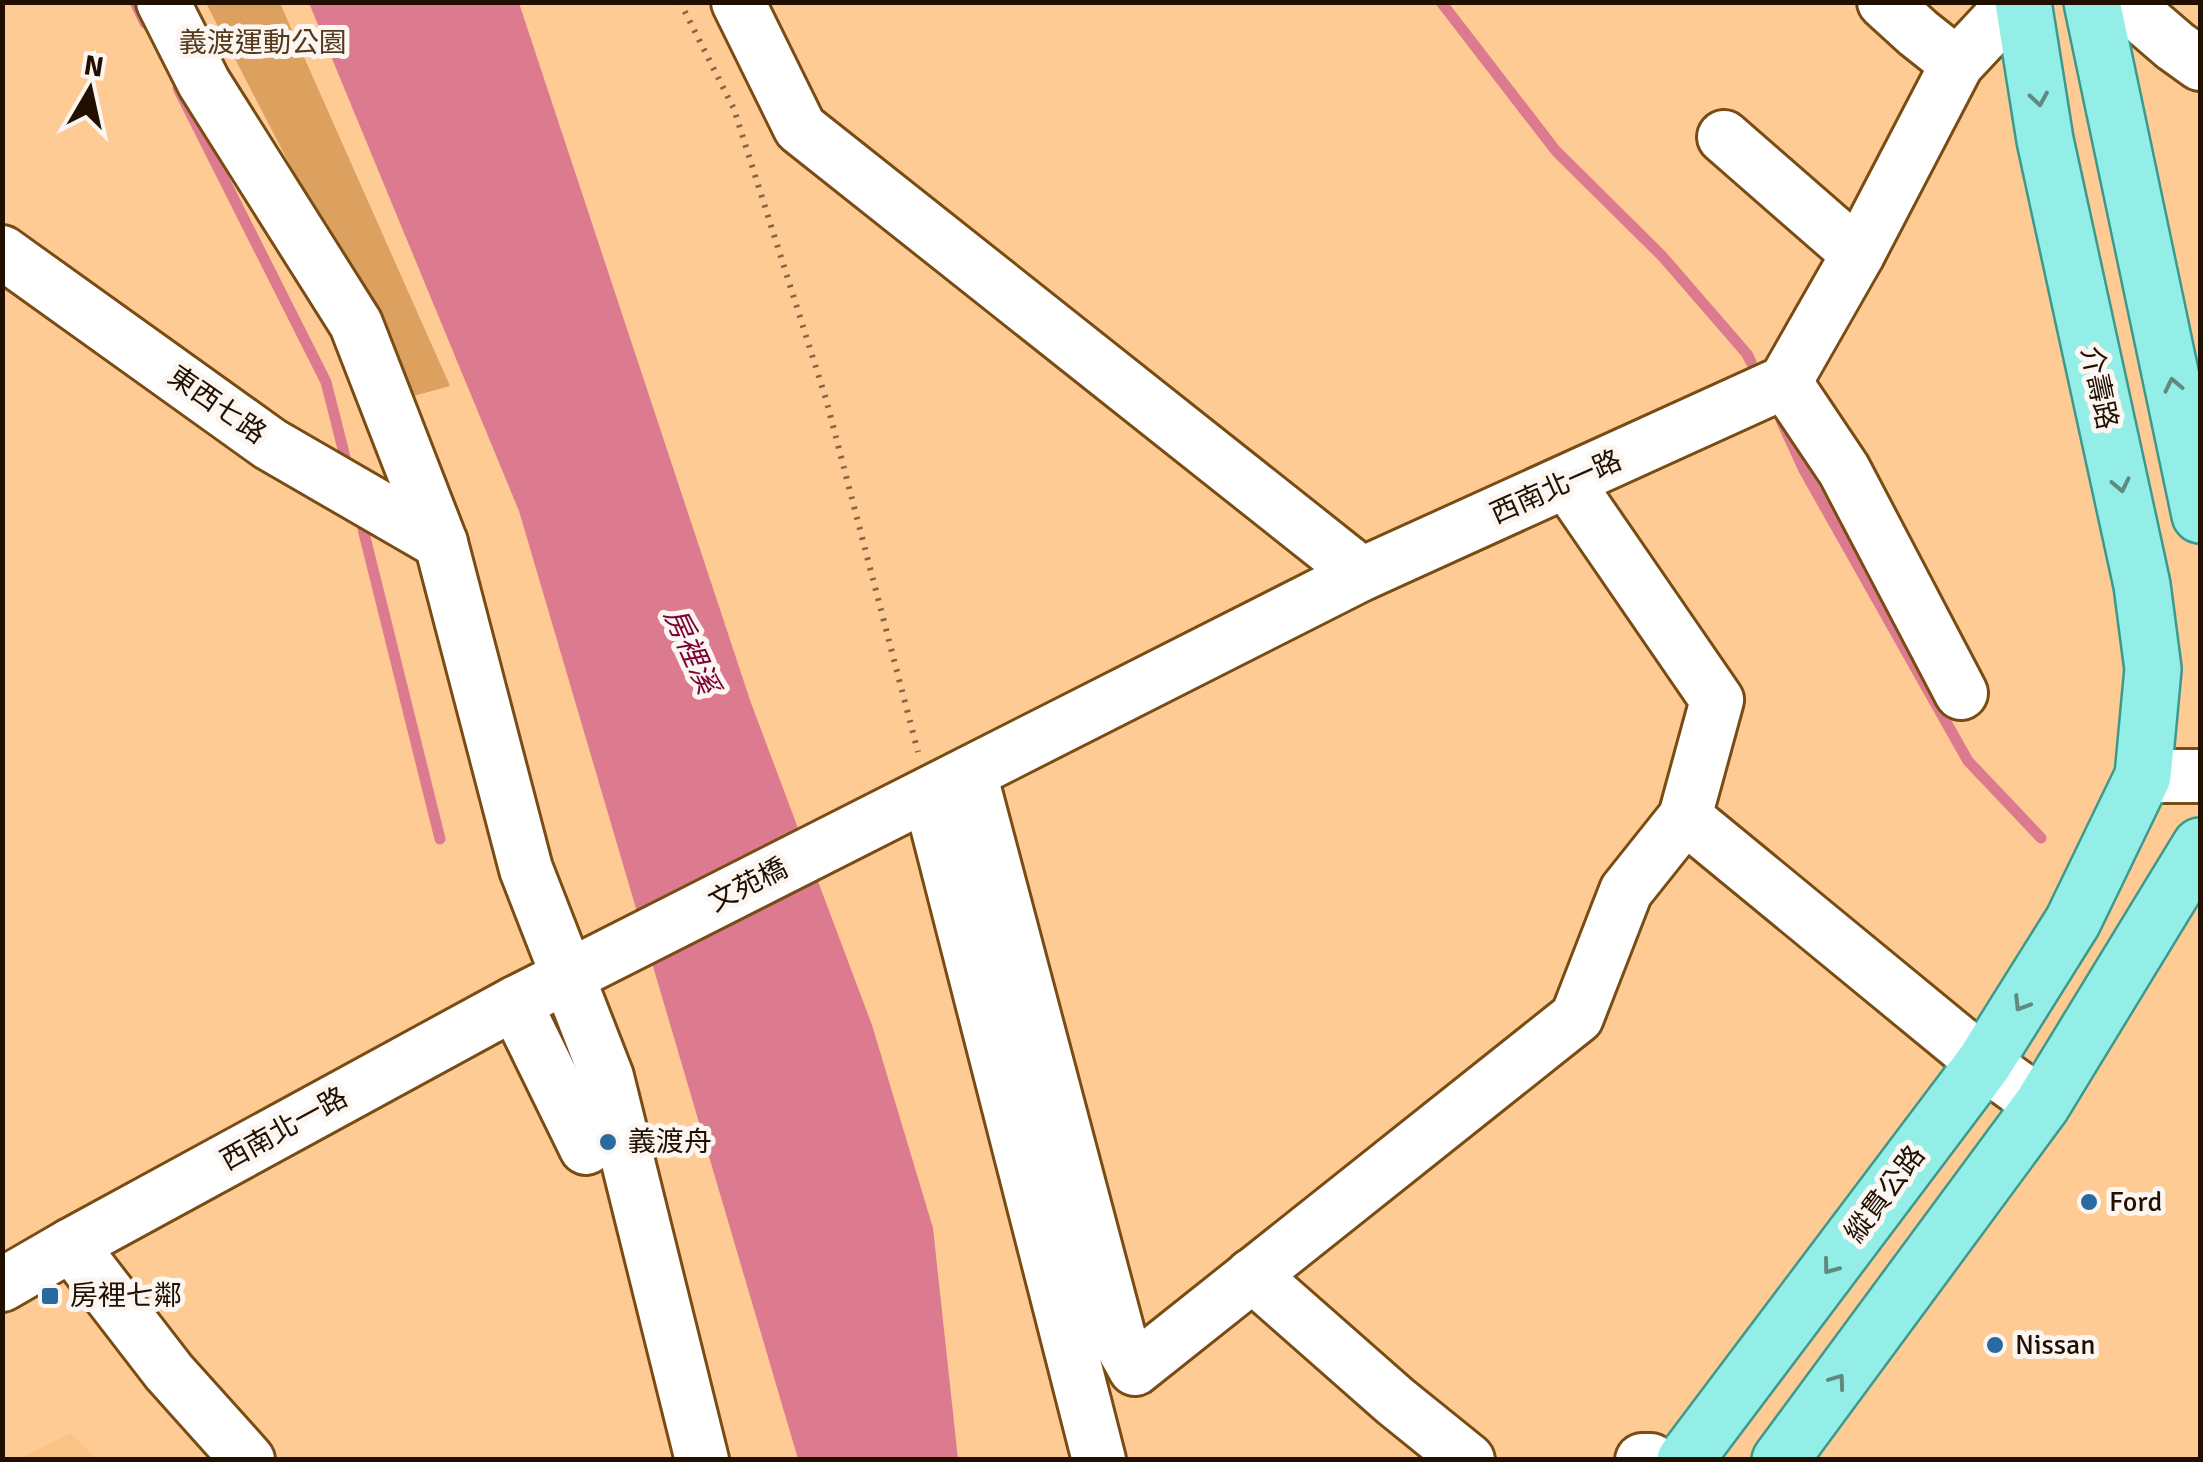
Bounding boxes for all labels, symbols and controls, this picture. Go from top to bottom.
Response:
park label: 義渡運動公園 [179,26,347,60]
north arrow [40,40,140,140]
text: N [81,48,106,85]
one-way arrow [2027,90,2048,107]
street label: 介壽路 [2074,343,2124,433]
street label: 東西七路 [161,359,273,451]
one-way arrow [2164,377,2185,394]
street label: 西南北一路 [1485,443,1627,531]
one-way arrow [2109,476,2130,493]
water label: 房裡溪 [656,602,728,703]
street label: 文苑橋 [703,851,793,919]
one-way arrow [2014,993,2033,1011]
street label: 西南北一路 [215,1080,353,1178]
place label: 義渡舟 [628,1125,712,1159]
marker: 義渡舟 [597,1131,619,1153]
street label: 縱貫公路 [1838,1139,1932,1249]
place label: Ford [2109,1185,2162,1219]
marker: Ford [2078,1191,2100,1213]
one-way arrow [1825,1256,1842,1274]
place label: 房裡七鄰 [70,1279,182,1313]
marker: 房裡七鄰 [39,1285,61,1307]
place label: Nissan [2015,1328,2096,1362]
marker: Nissan [1984,1334,2006,1356]
one-way arrow [1827,1374,1844,1392]

